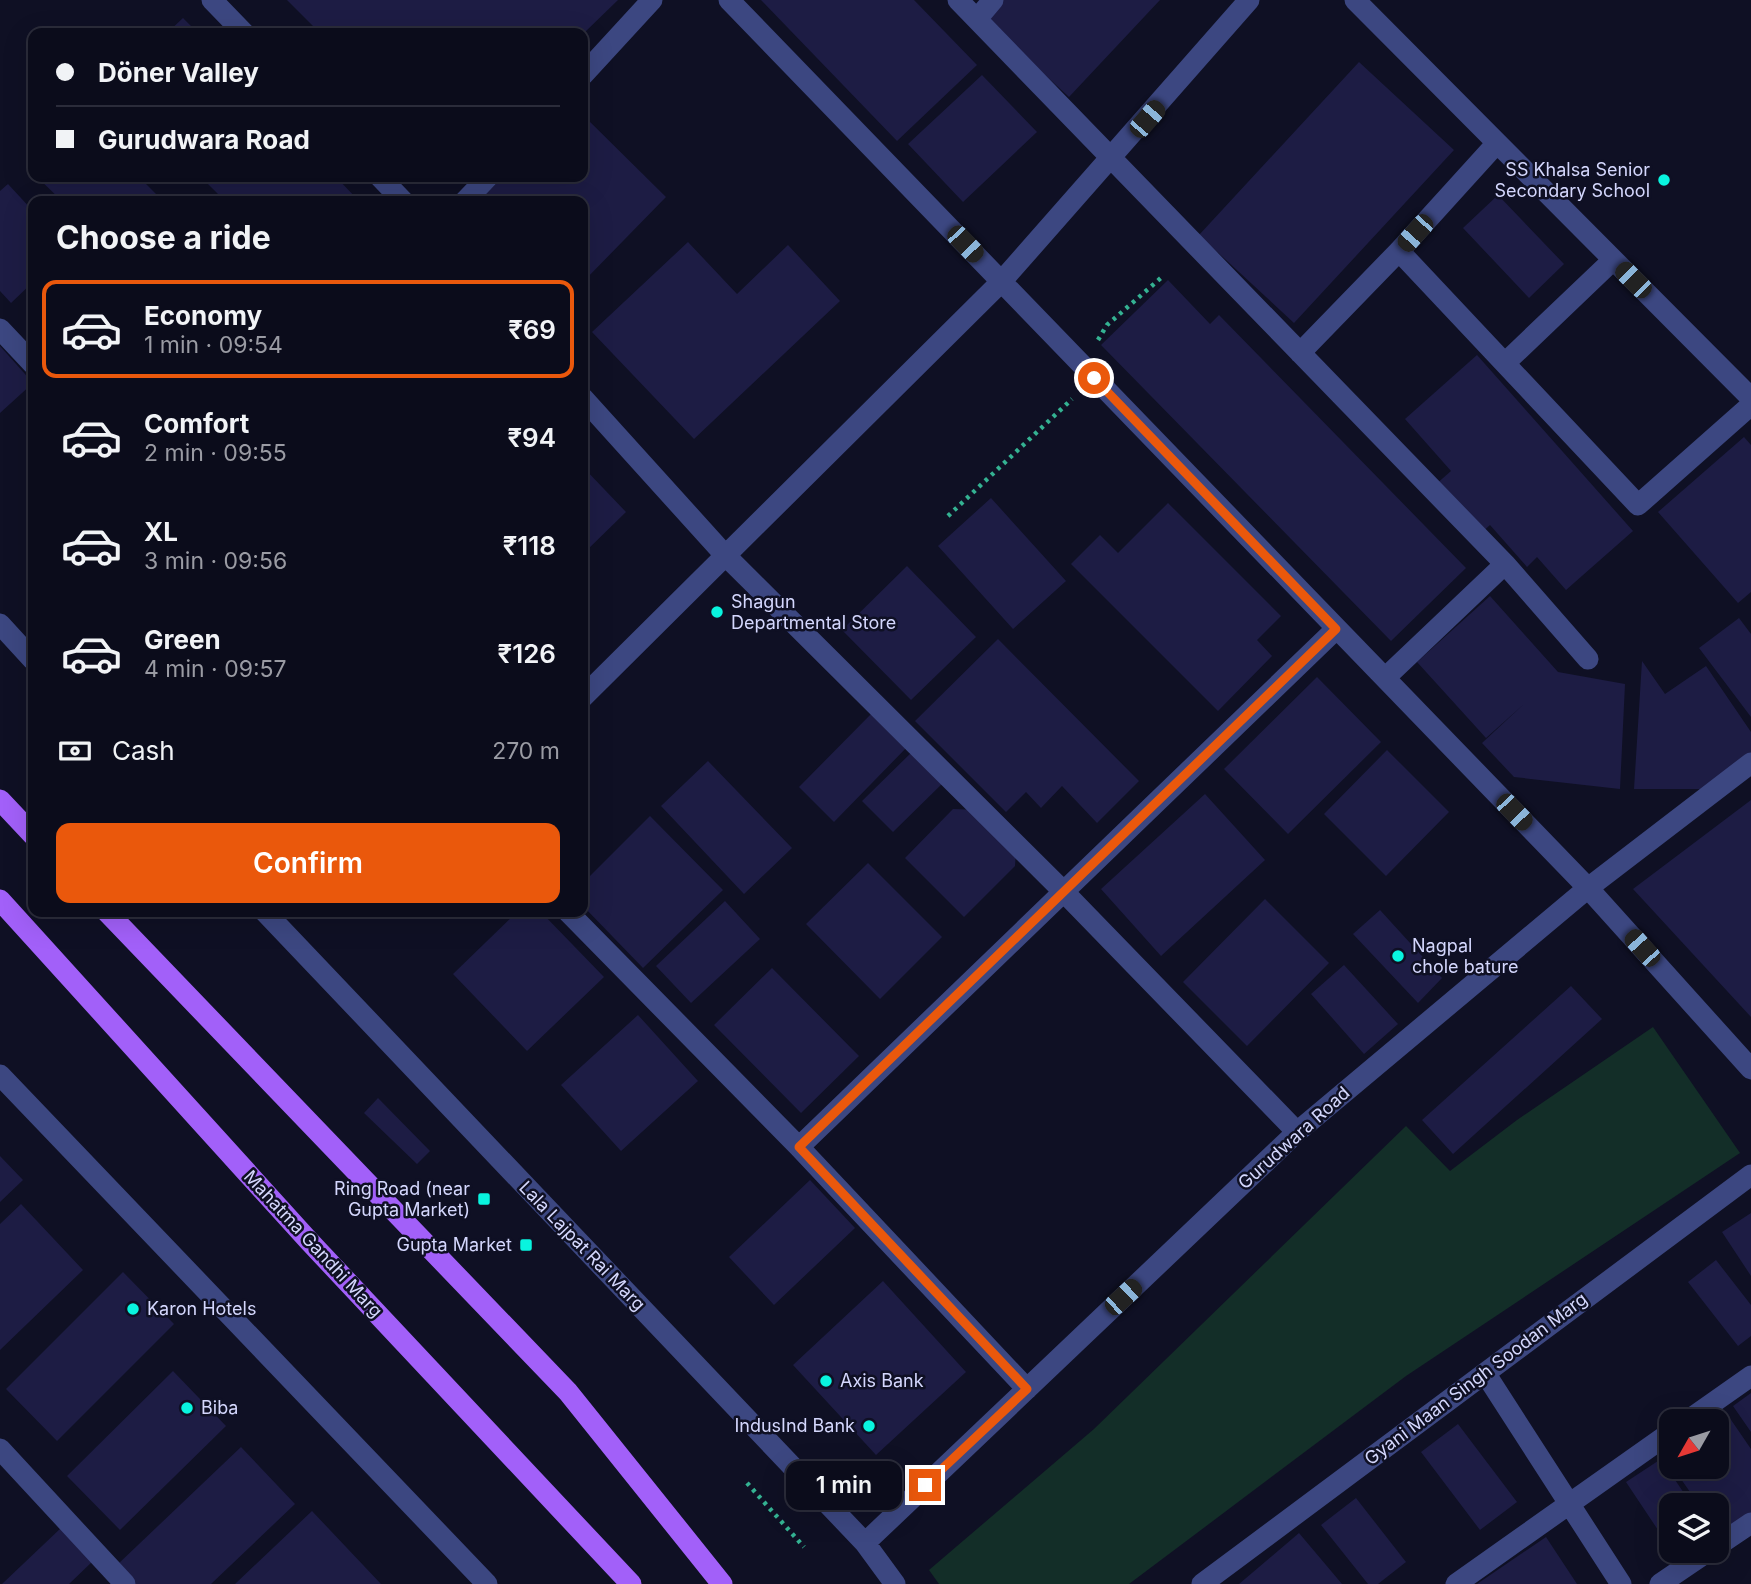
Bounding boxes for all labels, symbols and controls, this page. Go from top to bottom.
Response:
text: Döner Valley [98,57,259,88]
car [1126,96,1169,142]
text: Gurudwara Road [98,124,310,155]
place label: SS Khalsa Senior Secondary School [1494,159,1650,201]
marker: SS Khalsa Senior Secondary School [1656,172,1672,188]
car [1394,210,1437,256]
text: Choose a ride [56,218,271,257]
car [943,222,988,266]
car [1611,258,1656,302]
icon: car [60,298,123,361]
text: Economy [144,300,262,331]
text: ₹69 [508,314,556,345]
text: 1 min · 09:54 [144,331,283,359]
route start [1078,362,1110,394]
icon: car [60,406,123,469]
text: Comfort [144,408,249,439]
text: ₹94 [507,422,556,453]
text: 2 min · 09:55 [144,439,287,467]
icon: car [60,514,123,577]
text: XL [144,516,178,547]
text: ₹118 [503,530,556,561]
text: 3 min · 09:56 [144,547,287,575]
place label: Shagun Departmental Store [731,591,896,633]
marker: Shagun Departmental Store [709,604,725,620]
icon: car [60,622,123,685]
text: Green [144,624,221,655]
text: ₹126 [498,638,556,669]
text: 4 min · 09:57 [144,655,287,683]
icon: cash [56,732,94,770]
text: Cash [112,735,175,766]
text: 270 m [492,737,560,765]
car [1492,790,1537,834]
button: Confirm [56,823,560,903]
car [1621,925,1664,971]
place label: Nagpal chole bature [1412,935,1518,977]
marker: Nagpal chole bature [1390,948,1406,964]
street label: Gurudwara Road [1234,1082,1354,1193]
street label: Mahatma Gandhi Marg [240,1166,387,1321]
street label: Lala Lajpat Rai Marg [515,1177,650,1315]
place label: Ring Road (near Gupta Market) [334,1178,470,1220]
marker: Ring Road (near Gupta Market) [476,1191,492,1207]
place label: Gupta Market [396,1234,512,1255]
marker: Gupta Market [518,1237,534,1253]
car [1101,1275,1146,1319]
street label: Gyani Maan Singh Soodan Marg [1360,1288,1591,1469]
place label: Karon Hotels [147,1298,256,1319]
marker: Karon Hotels [125,1301,141,1317]
place label: Axis Bank [840,1370,924,1391]
marker: Axis Bank [818,1373,834,1389]
place label: Biba [201,1397,238,1418]
marker: Biba [179,1400,195,1416]
north arrow [1659,1409,1729,1479]
map controls [1659,1409,1729,1563]
place label: IndusInd Bank [734,1415,855,1436]
marker: IndusInd Bank [861,1418,877,1434]
callout: 1 min [785,1460,900,1510]
route end [909,1469,941,1501]
text: 1 min [816,1471,872,1499]
button: layers [1659,1493,1729,1563]

